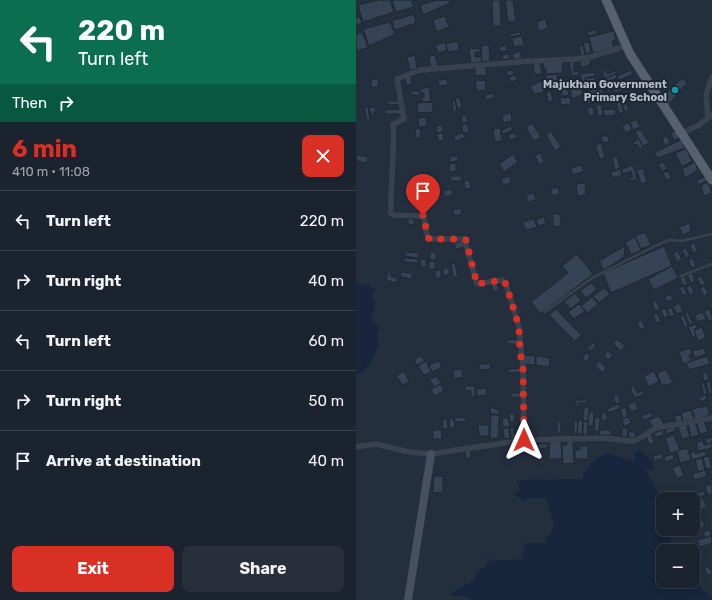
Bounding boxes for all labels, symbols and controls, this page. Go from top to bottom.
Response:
text: 220 m [78,14,165,47]
icon: left [12,16,64,68]
text: Turn left [78,48,148,70]
place label: Majukhan Government Primary School [543,78,667,104]
marker: Majukhan Government Primary School [670,85,680,95]
icon: right [55,92,77,114]
text: Then [12,94,47,112]
text: 6 min [12,135,77,163]
button: close [302,135,344,177]
text: 410 m · 11:08 [12,164,90,179]
pin [406,174,440,215]
icon: arrive [412,180,434,202]
icon: left [12,210,34,232]
text: Turn left [46,212,111,230]
text: 220 m [300,212,344,230]
icon: right [12,270,34,292]
text: Turn right [46,272,121,290]
text: 40 m [308,272,344,290]
icon: left [12,330,34,352]
text: Turn left [46,332,111,350]
text: 60 m [308,332,344,350]
icon: right [12,390,34,412]
text: Turn right [46,392,121,410]
text: 50 m [309,392,344,410]
position arrow [503,419,545,461]
icon: arrive [12,450,34,472]
text: Arrive at destination [46,452,201,470]
text: 40 m [308,452,344,470]
map controls [656,492,700,588]
button: + [656,492,700,536]
button: − [656,544,700,588]
button: Exit [12,546,174,592]
button: Share [182,546,344,592]

